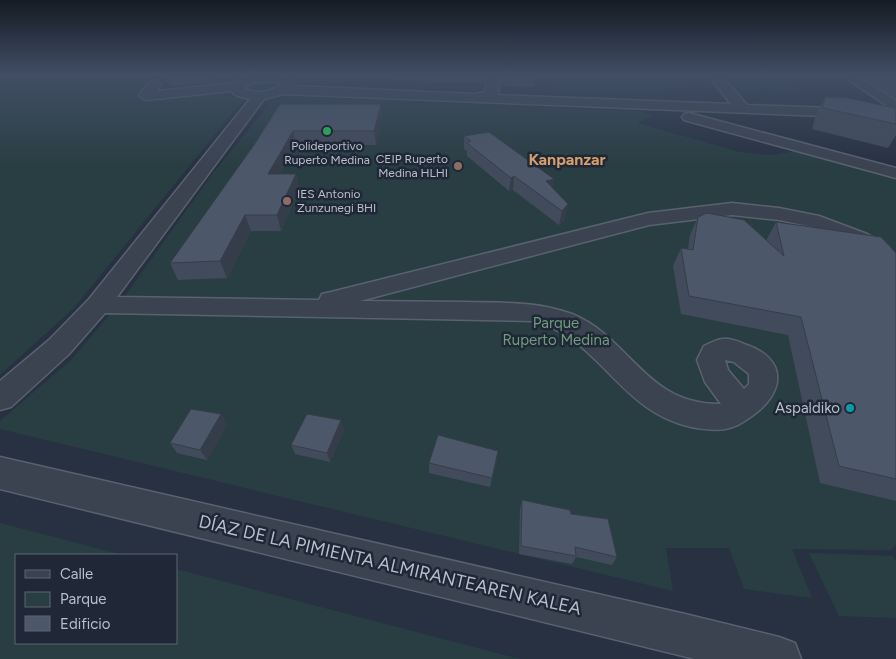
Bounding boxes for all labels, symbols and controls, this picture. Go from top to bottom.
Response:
marker: Polideportivo Ruperto Medina [321,125,333,137]
place label: Polideportivo Ruperto Medina [284,139,370,167]
district label: Kanpanzar [528,150,606,169]
place label: CEIP Ruperto Medina HLHI [376,152,448,180]
marker: CEIP Ruperto Medina HLHI [452,160,464,172]
place label: IES Antonio Zunzunegi BHI [297,187,376,215]
marker: IES Antonio Zunzunegi BHI [281,195,293,207]
park label: Parque Ruperto Medina [502,314,610,349]
place label: Aspaldiko [775,399,840,417]
marker: Aspaldiko [844,402,856,414]
street label: DÍAZ DE LA PIMIENTA ALMIRANTEAREN KALEA [197,510,583,620]
legend [15,554,178,644]
text: Calle [60,565,93,583]
text: Parque [60,590,107,608]
text: Edificio [60,615,111,633]

